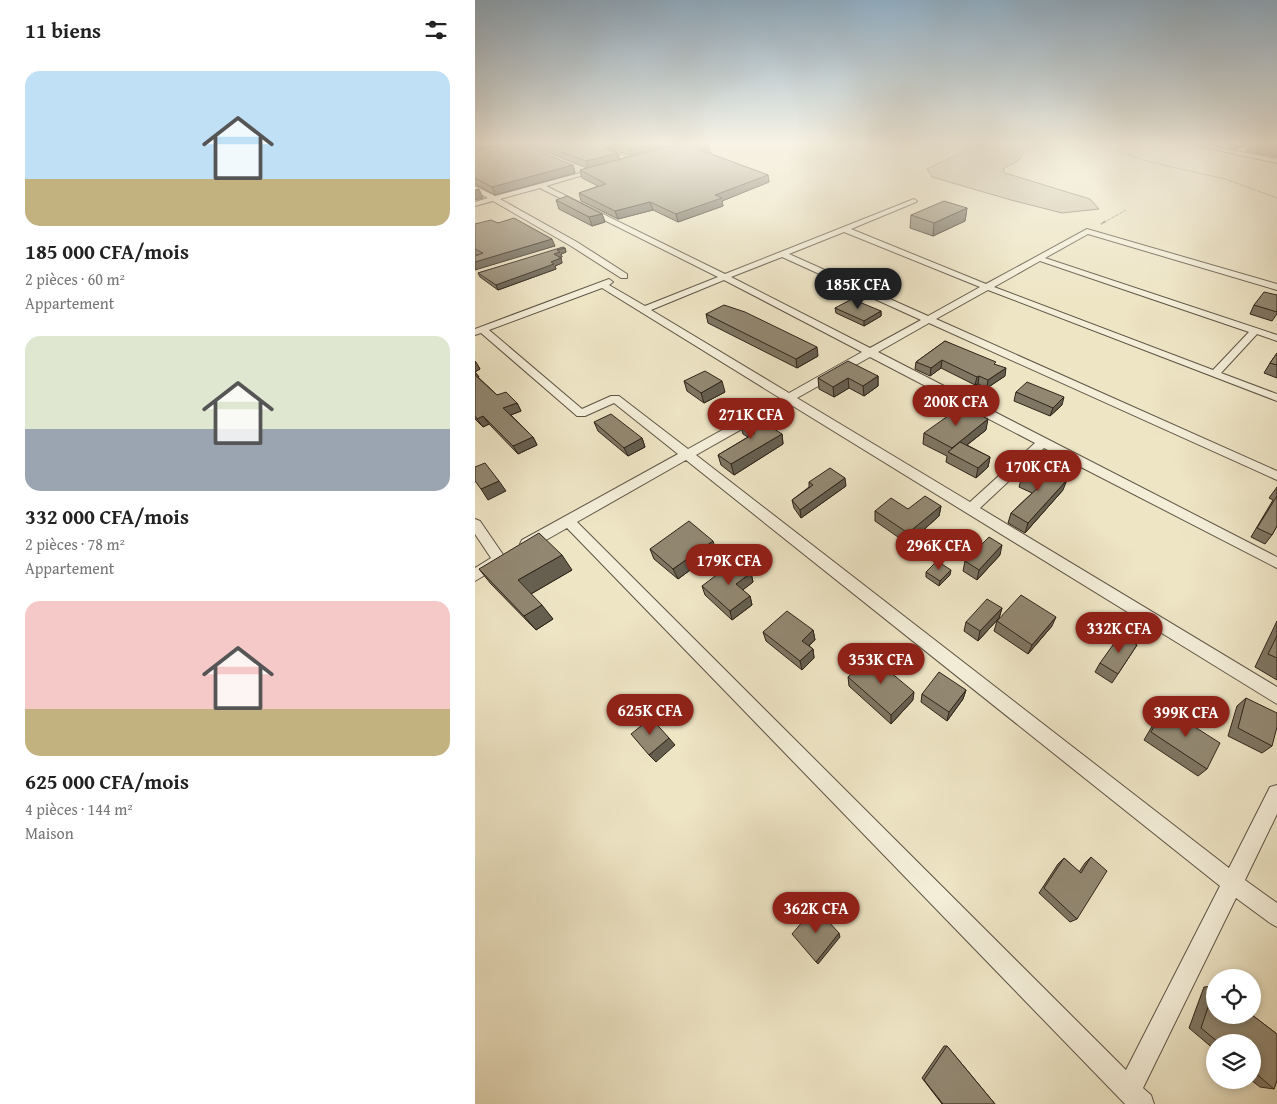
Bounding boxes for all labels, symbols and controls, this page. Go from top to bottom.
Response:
text: 11 biens [25,15,101,46]
icon: filters [422,16,450,44]
icon: home [193,103,283,193]
text: 185 000 CFA/mois [25,236,189,267]
text: 2 pièces · 60 m² [25,267,125,291]
pin: 185K CFA [806,268,910,310]
text: 185K CFA [826,272,890,296]
text: Appartement [25,291,115,315]
icon: home [193,368,283,458]
pin: 200K CFA [904,384,1008,427]
text: 200K CFA [924,389,988,413]
pin: 271K CFA [699,398,803,440]
text: 271K CFA [719,402,783,426]
pin: 170K CFA [986,450,1090,492]
text: 170K CFA [1006,454,1070,478]
text: 332 000 CFA/mois [25,501,189,532]
pin: 296K CFA [887,528,991,571]
text: 2 pièces · 78 m² [25,532,125,556]
text: 296K CFA [907,533,971,557]
pin: 179K CFA [677,544,781,586]
text: 179K CFA [697,548,761,572]
text: Appartement [25,556,115,580]
pin: 332K CFA [1067,612,1171,654]
text: 332K CFA [1087,616,1151,640]
icon: home [193,633,283,723]
pin: 353K CFA [829,642,933,685]
text: 353K CFA [849,647,913,671]
pin: 625K CFA [598,694,702,736]
pin: 399K CFA [1134,696,1238,738]
text: 625K CFA [618,698,682,722]
text: 399K CFA [1154,700,1218,724]
text: 625 000 CFA/mois [25,766,189,797]
text: 4 pièces · 144 m² [25,797,133,821]
text: Maison [25,821,74,845]
pin: 362K CFA [764,892,868,934]
text: 362K CFA [784,896,848,920]
map controls [1206,969,1261,1089]
button: locate [1206,969,1261,1024]
button: layers [1206,1034,1261,1089]

